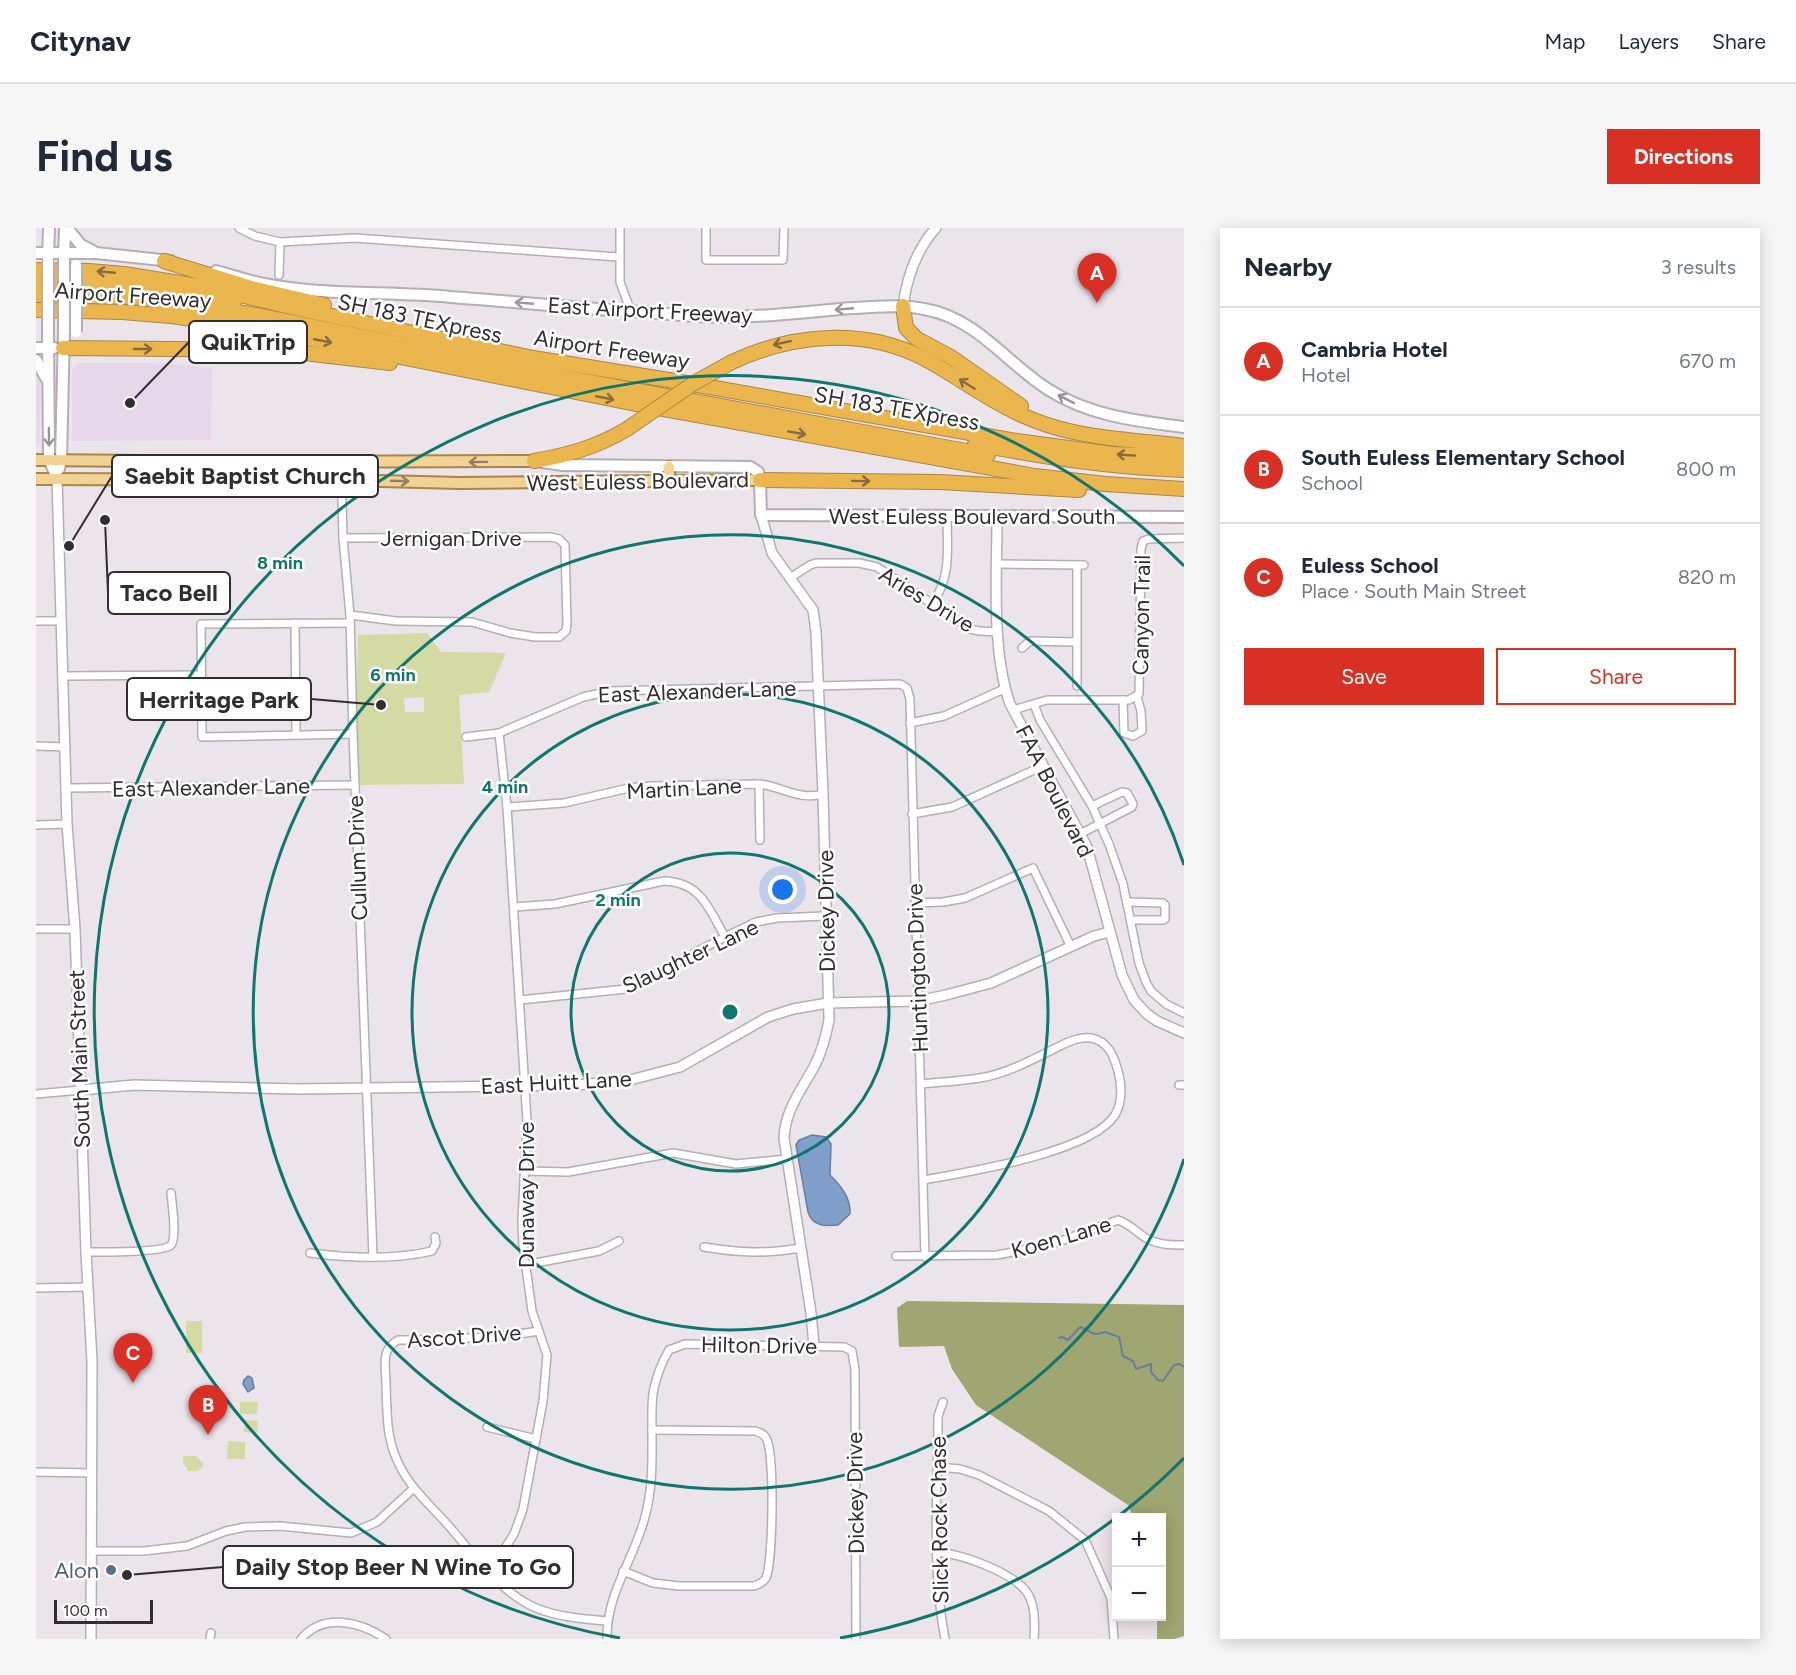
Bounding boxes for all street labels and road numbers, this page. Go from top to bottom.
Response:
street label: Airport Freeway [54,277,213,314]
street label: SH 183 TEXpress [335,288,504,349]
street label: East Airport Freeway [547,292,754,329]
street label: Airport Freeway [532,324,692,375]
street label: SH 183 TEXpress [812,381,982,436]
street label: West Euless Boulevard [527,466,749,497]
street label: West Euless Boulevard South [829,503,1115,530]
street label: Jernigan Drive [381,525,521,552]
street label: Canyon Trail [1127,554,1156,676]
street label: Aries Drive [874,561,979,638]
street label: East Alexander Lane [597,675,797,708]
street label: FAA Boulevard [1010,721,1099,862]
street label: East Alexander Lane [112,772,310,803]
street label: Martin Lane [626,772,742,805]
street label: Cullum Drive [342,795,373,921]
street label: Dickey Drive [812,850,841,972]
street label: Huntington Drive [901,883,934,1053]
street label: Slaughter Lane [618,913,763,1000]
street label: South Main Street [63,969,96,1149]
street label: East Huitt Lane [480,1065,632,1100]
street label: Dunaway Drive [513,1122,540,1268]
street label: Koen Lane [1008,1210,1114,1265]
street label: Ascot Drive [406,1319,522,1354]
street label: Hilton Drive [701,1331,817,1360]
street label: Dickey Drive [841,1432,870,1554]
street label: Slick Rock Chase [925,1436,954,1604]

